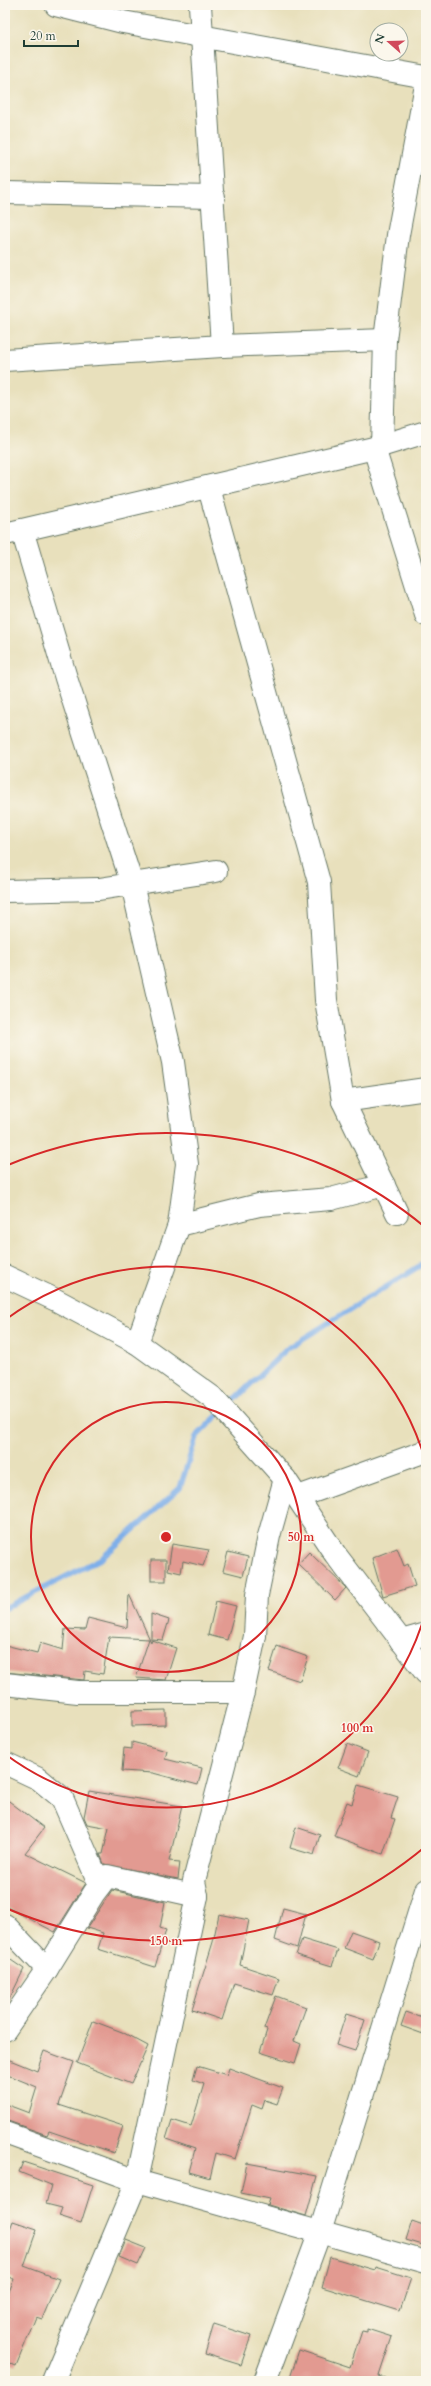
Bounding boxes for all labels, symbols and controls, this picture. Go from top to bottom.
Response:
scale bar [24,22,78,48]
north arrow [369,22,409,62]
text: 20 m [30,28,57,44]
text: N [371,31,389,46]
text: 50 m [288,1529,315,1545]
centre of rings [159,1530,173,1544]
text: 100 m [341,1720,374,1736]
text: 150 m [150,1933,183,1949]

